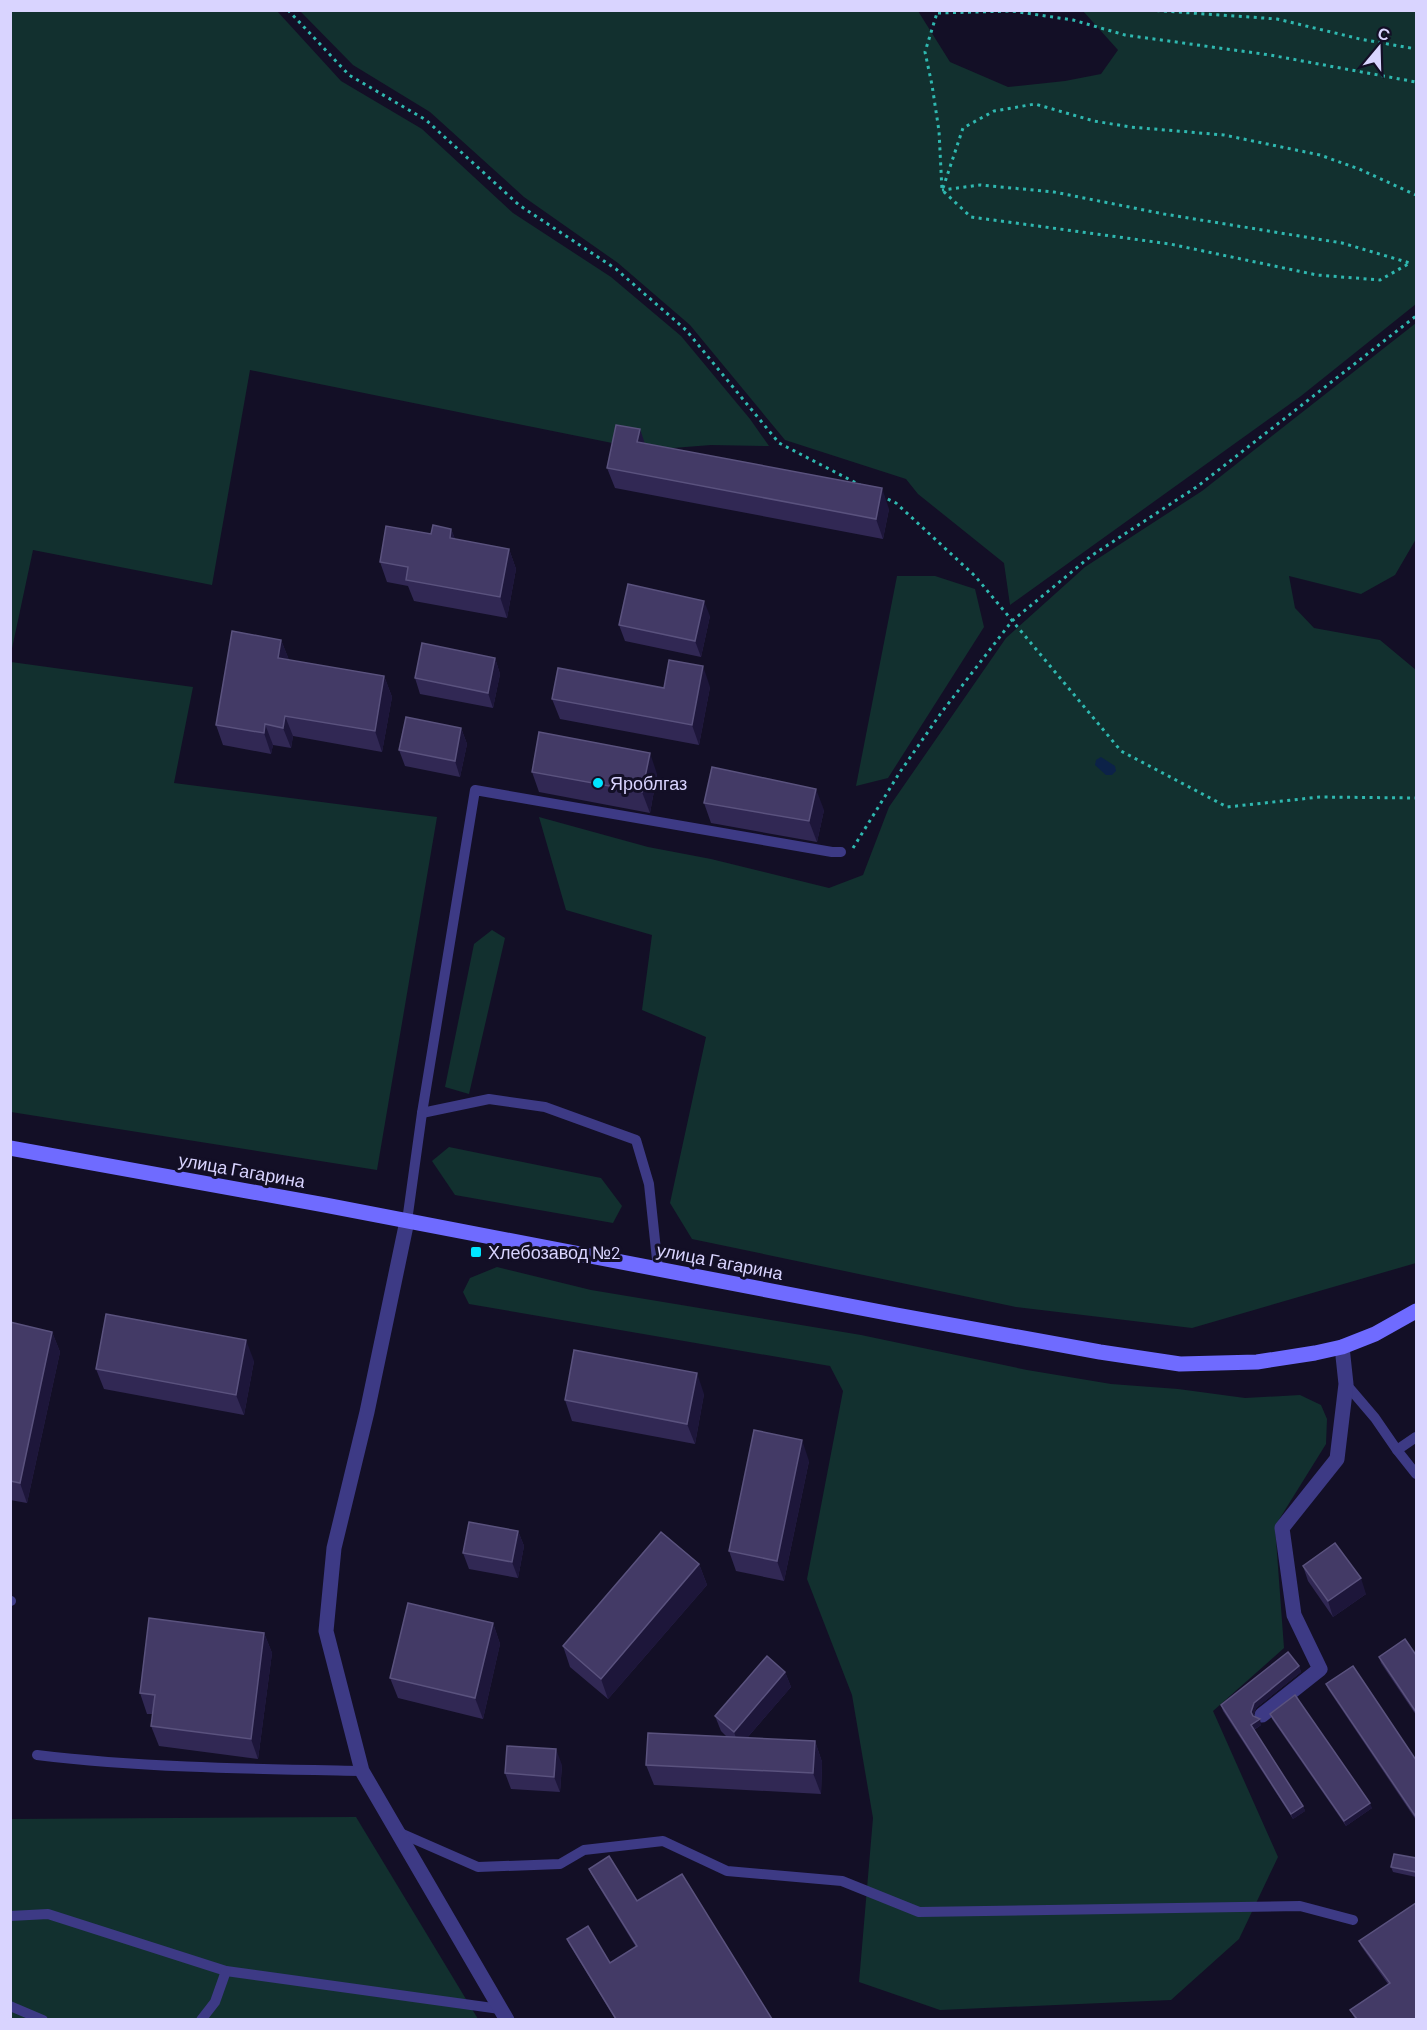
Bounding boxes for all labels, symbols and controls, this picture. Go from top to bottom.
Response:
north arrow [1349,18,1409,78]
text: С [1375,22,1393,44]
place label: Яроблгаз [610,772,687,794]
marker: Яроблгаз [591,776,605,790]
street label: улица Гагарина [177,1148,308,1192]
street label: улица Гагарина [655,1238,786,1284]
place label: Хлебозавод №2 [488,1241,621,1263]
marker: Хлебозавод №2 [469,1245,483,1259]

